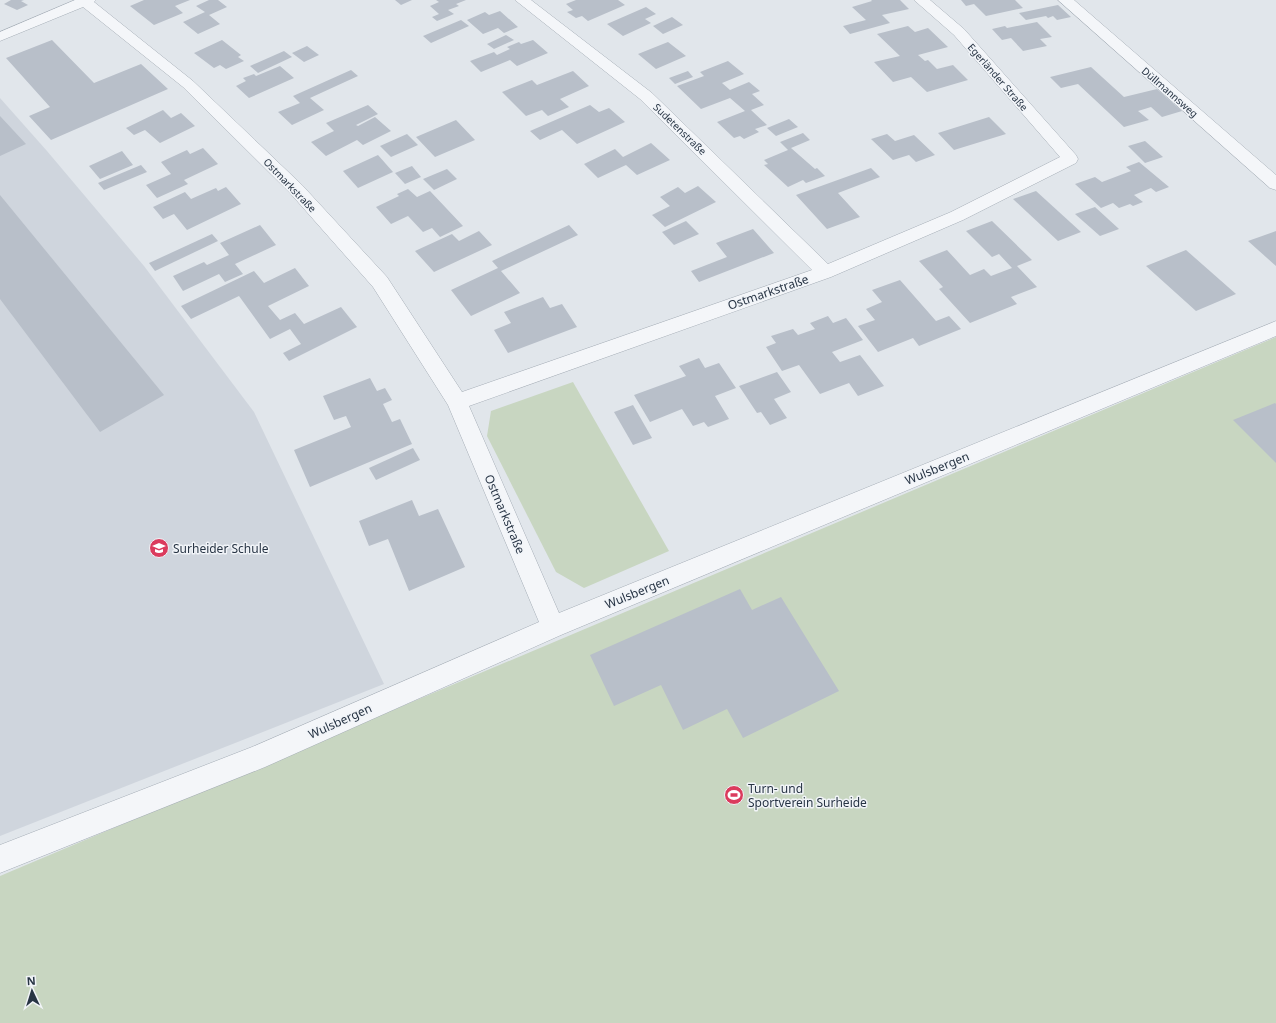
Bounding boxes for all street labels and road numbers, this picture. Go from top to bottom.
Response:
street label: Egerländer Straße [965,40,1031,114]
street label: Düllmannsweg [1139,64,1201,120]
street label: Sudetenstraße [650,100,710,158]
street label: Ostmarkstraße [260,155,320,215]
street label: Ostmarkstraße [725,270,811,314]
street label: Wulsbergen [902,447,972,489]
street label: Ostmarkstraße [481,472,529,556]
street label: Wulsbergen [602,571,672,613]
street label: Wulsbergen [306,699,374,743]

